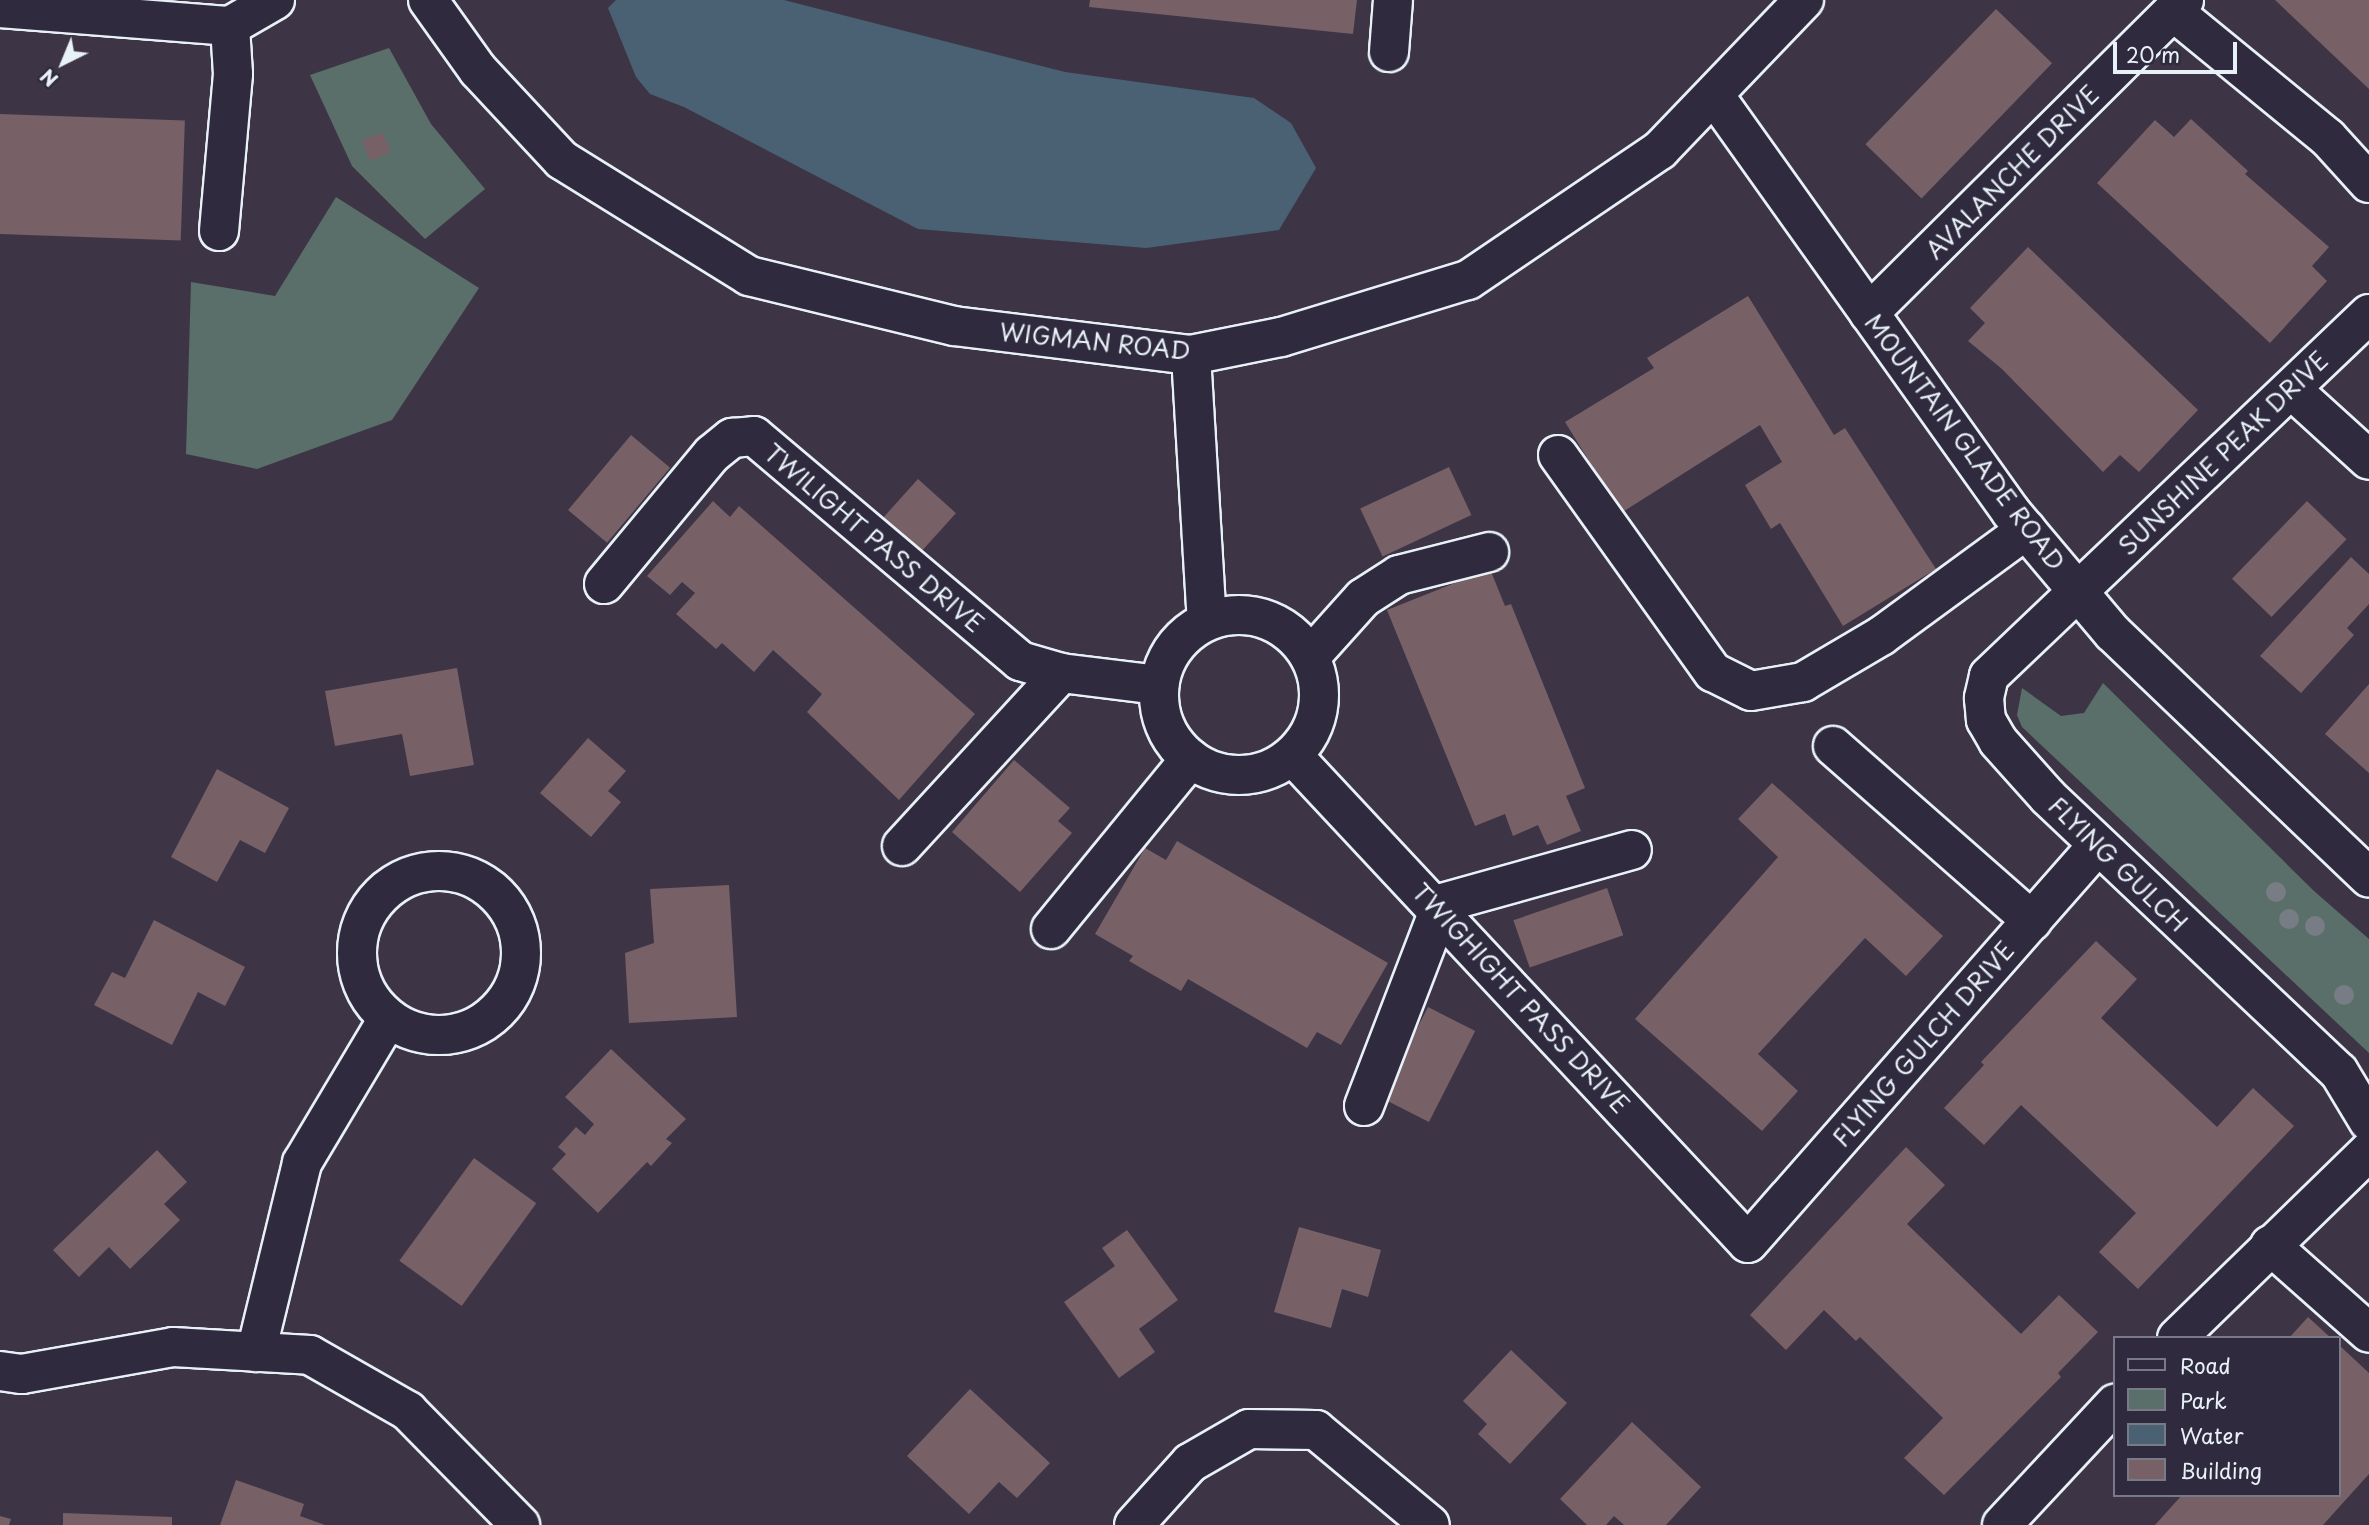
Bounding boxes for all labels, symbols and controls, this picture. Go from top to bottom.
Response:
north arrow [28,28,98,98]
scale bar [2117,28,2241,72]
text: 20 m [2126,38,2180,70]
text: N [34,63,64,94]
street label: AVALANCHE DRIVE [1919,79,2105,265]
street label: MOUNTAIN GLADE ROAD [1859,308,2071,576]
street label: WIGMAN ROAD [999,317,1191,365]
street label: SUNSHINE PEAK DRIVE [2112,345,2334,561]
street label: TWILIGHT PASS DRIVE [759,438,989,638]
street label: FLYING GULCH [2043,791,2193,937]
street label: TWIGHIGHT PASS DRIVE [1407,878,1635,1118]
street label: FLYING GULCH DRIVE [1826,936,2020,1152]
legend [2114,1336,2341,1497]
text: Road [2180,1349,2231,1381]
text: Park [2180,1384,2227,1416]
text: Water [2180,1419,2243,1451]
text: Building [2180,1454,2262,1486]

